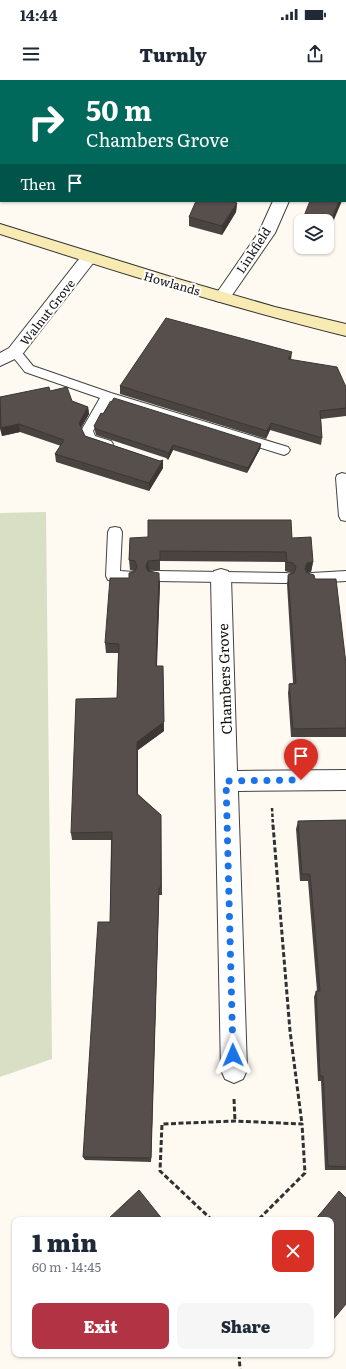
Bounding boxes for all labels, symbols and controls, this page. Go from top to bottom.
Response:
text: 14:44 [20,3,57,26]
text: Turnly [139,41,207,68]
icon: menu [20,43,42,65]
icon: share [304,43,326,65]
text: 50 m [86,88,152,130]
icon: right [20,96,72,148]
text: Chambers Grove [86,126,229,153]
text: Then [20,172,56,195]
icon: arrive [64,172,86,194]
map controls [294,214,334,254]
button: layers [294,214,334,254]
street label: Linkfield [231,223,275,277]
street label: Howlands [142,266,203,300]
street label: Walnut Grove [15,275,79,349]
street label: Chambers Grove [212,623,236,735]
pin [284,739,318,780]
icon: arrive [290,745,312,767]
position arrow [212,1034,254,1076]
text: 1 min [32,1224,97,1259]
button: close [272,1230,314,1272]
text: 60 m · 14:45 [32,1257,101,1276]
button: Exit [32,1303,169,1349]
button: Share [177,1303,314,1349]

